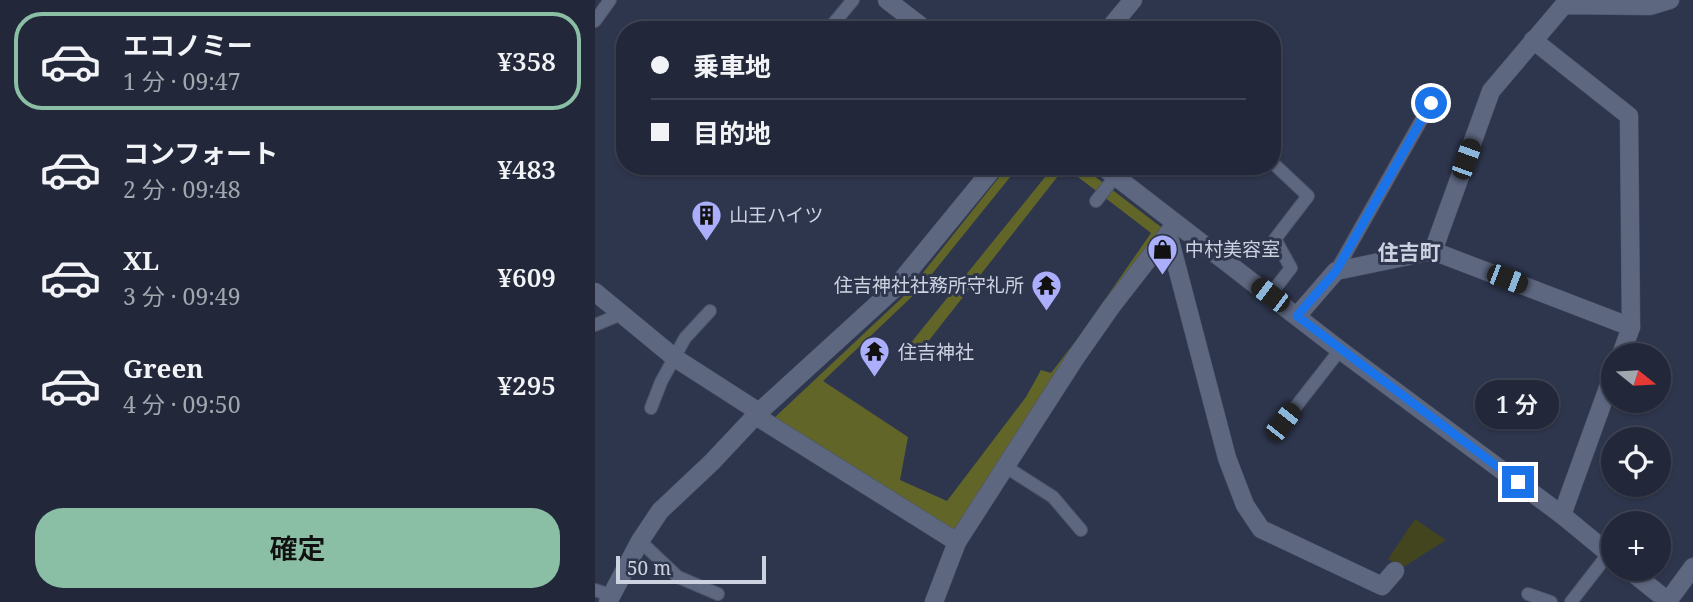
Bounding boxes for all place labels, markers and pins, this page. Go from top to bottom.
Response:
building icon: 山王ハイツ [689,198,723,242]
place label: 山王ハイツ [729,202,824,228]
shop icon: 中村美容室 [1145,232,1179,276]
place label: 中村美容室 [1185,236,1280,262]
temple icon: 住吉神社社務所守礼所 [1030,268,1064,312]
place label: 住吉神社社務所守礼所 [834,272,1024,298]
temple icon: 住吉神社 [858,335,892,379]
place label: 住吉神社 [898,339,974,365]

